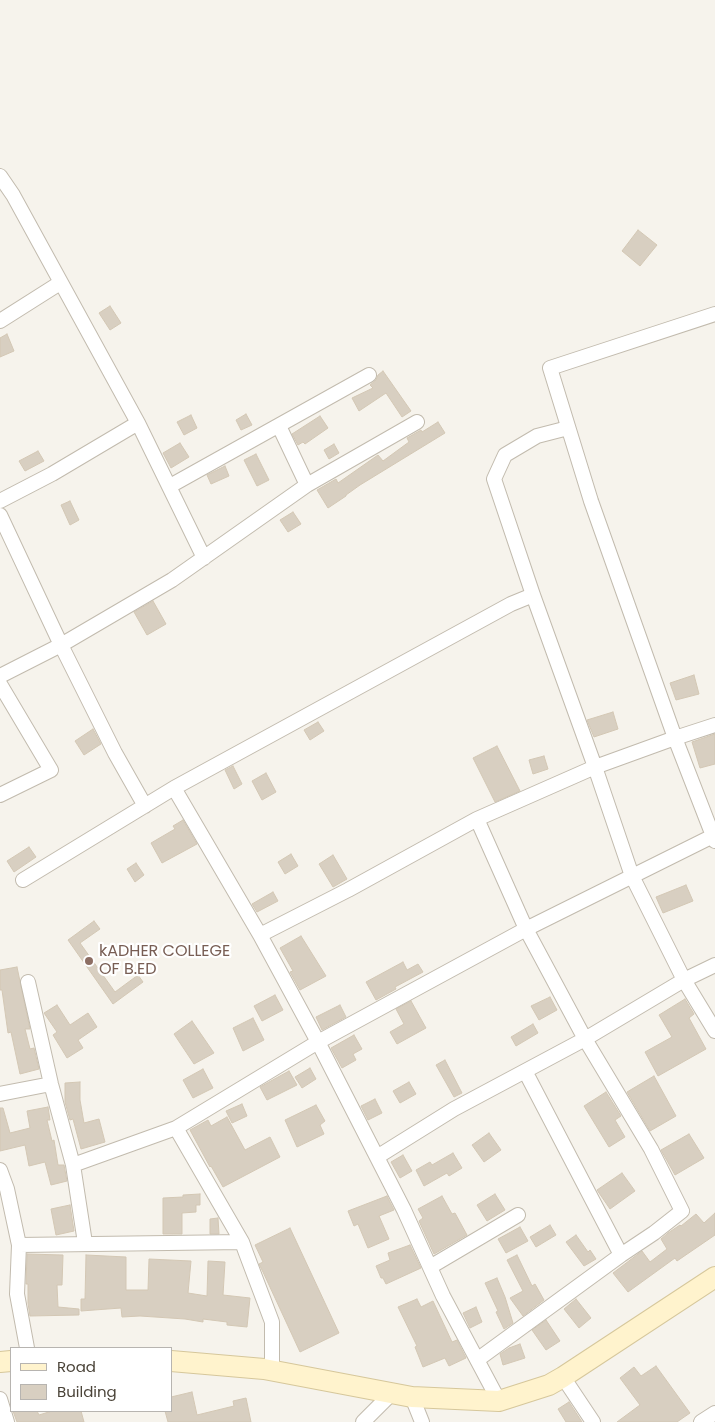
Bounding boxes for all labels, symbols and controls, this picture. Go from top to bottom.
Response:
place label: kADHER COLLEGE OF B.ED [99,942,230,980]
marker: kADHER COLLEGE OF B.ED [83,955,95,967]
legend [10,1347,172,1412]
text: Road [57,1356,96,1377]
text: Building [57,1381,117,1402]

